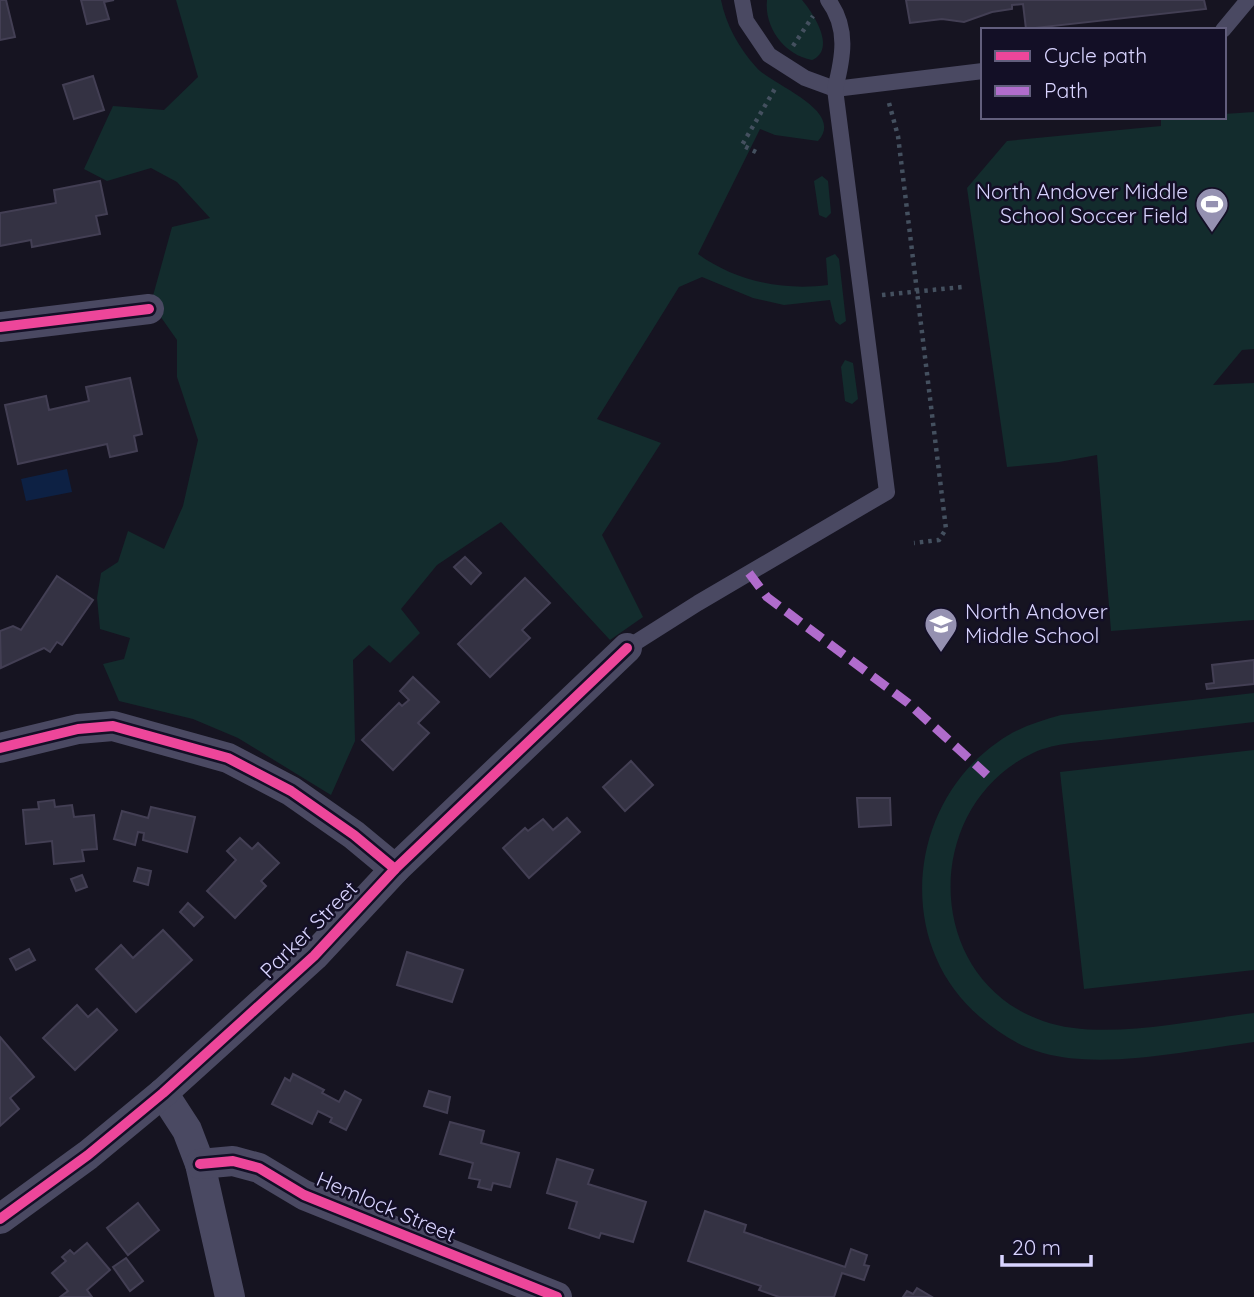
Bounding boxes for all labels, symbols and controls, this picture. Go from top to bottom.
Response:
legend [981,28,1226,119]
text: Cycle path [1044,42,1147,68]
text: Path [1044,77,1088,103]
place label: North Andover Middle School Soccer Field [976,178,1188,228]
sports icon: North Andover Middle School Soccer Field [1193,185,1231,234]
place label: North Andover Middle School [965,598,1108,648]
school or university icon: North Andover Middle School [922,605,960,654]
street label: Parker Street [254,875,362,983]
street label: Hemlock Street [313,1165,460,1247]
scale bar [1002,1224,1091,1268]
text: 20 m [1012,1234,1061,1260]

